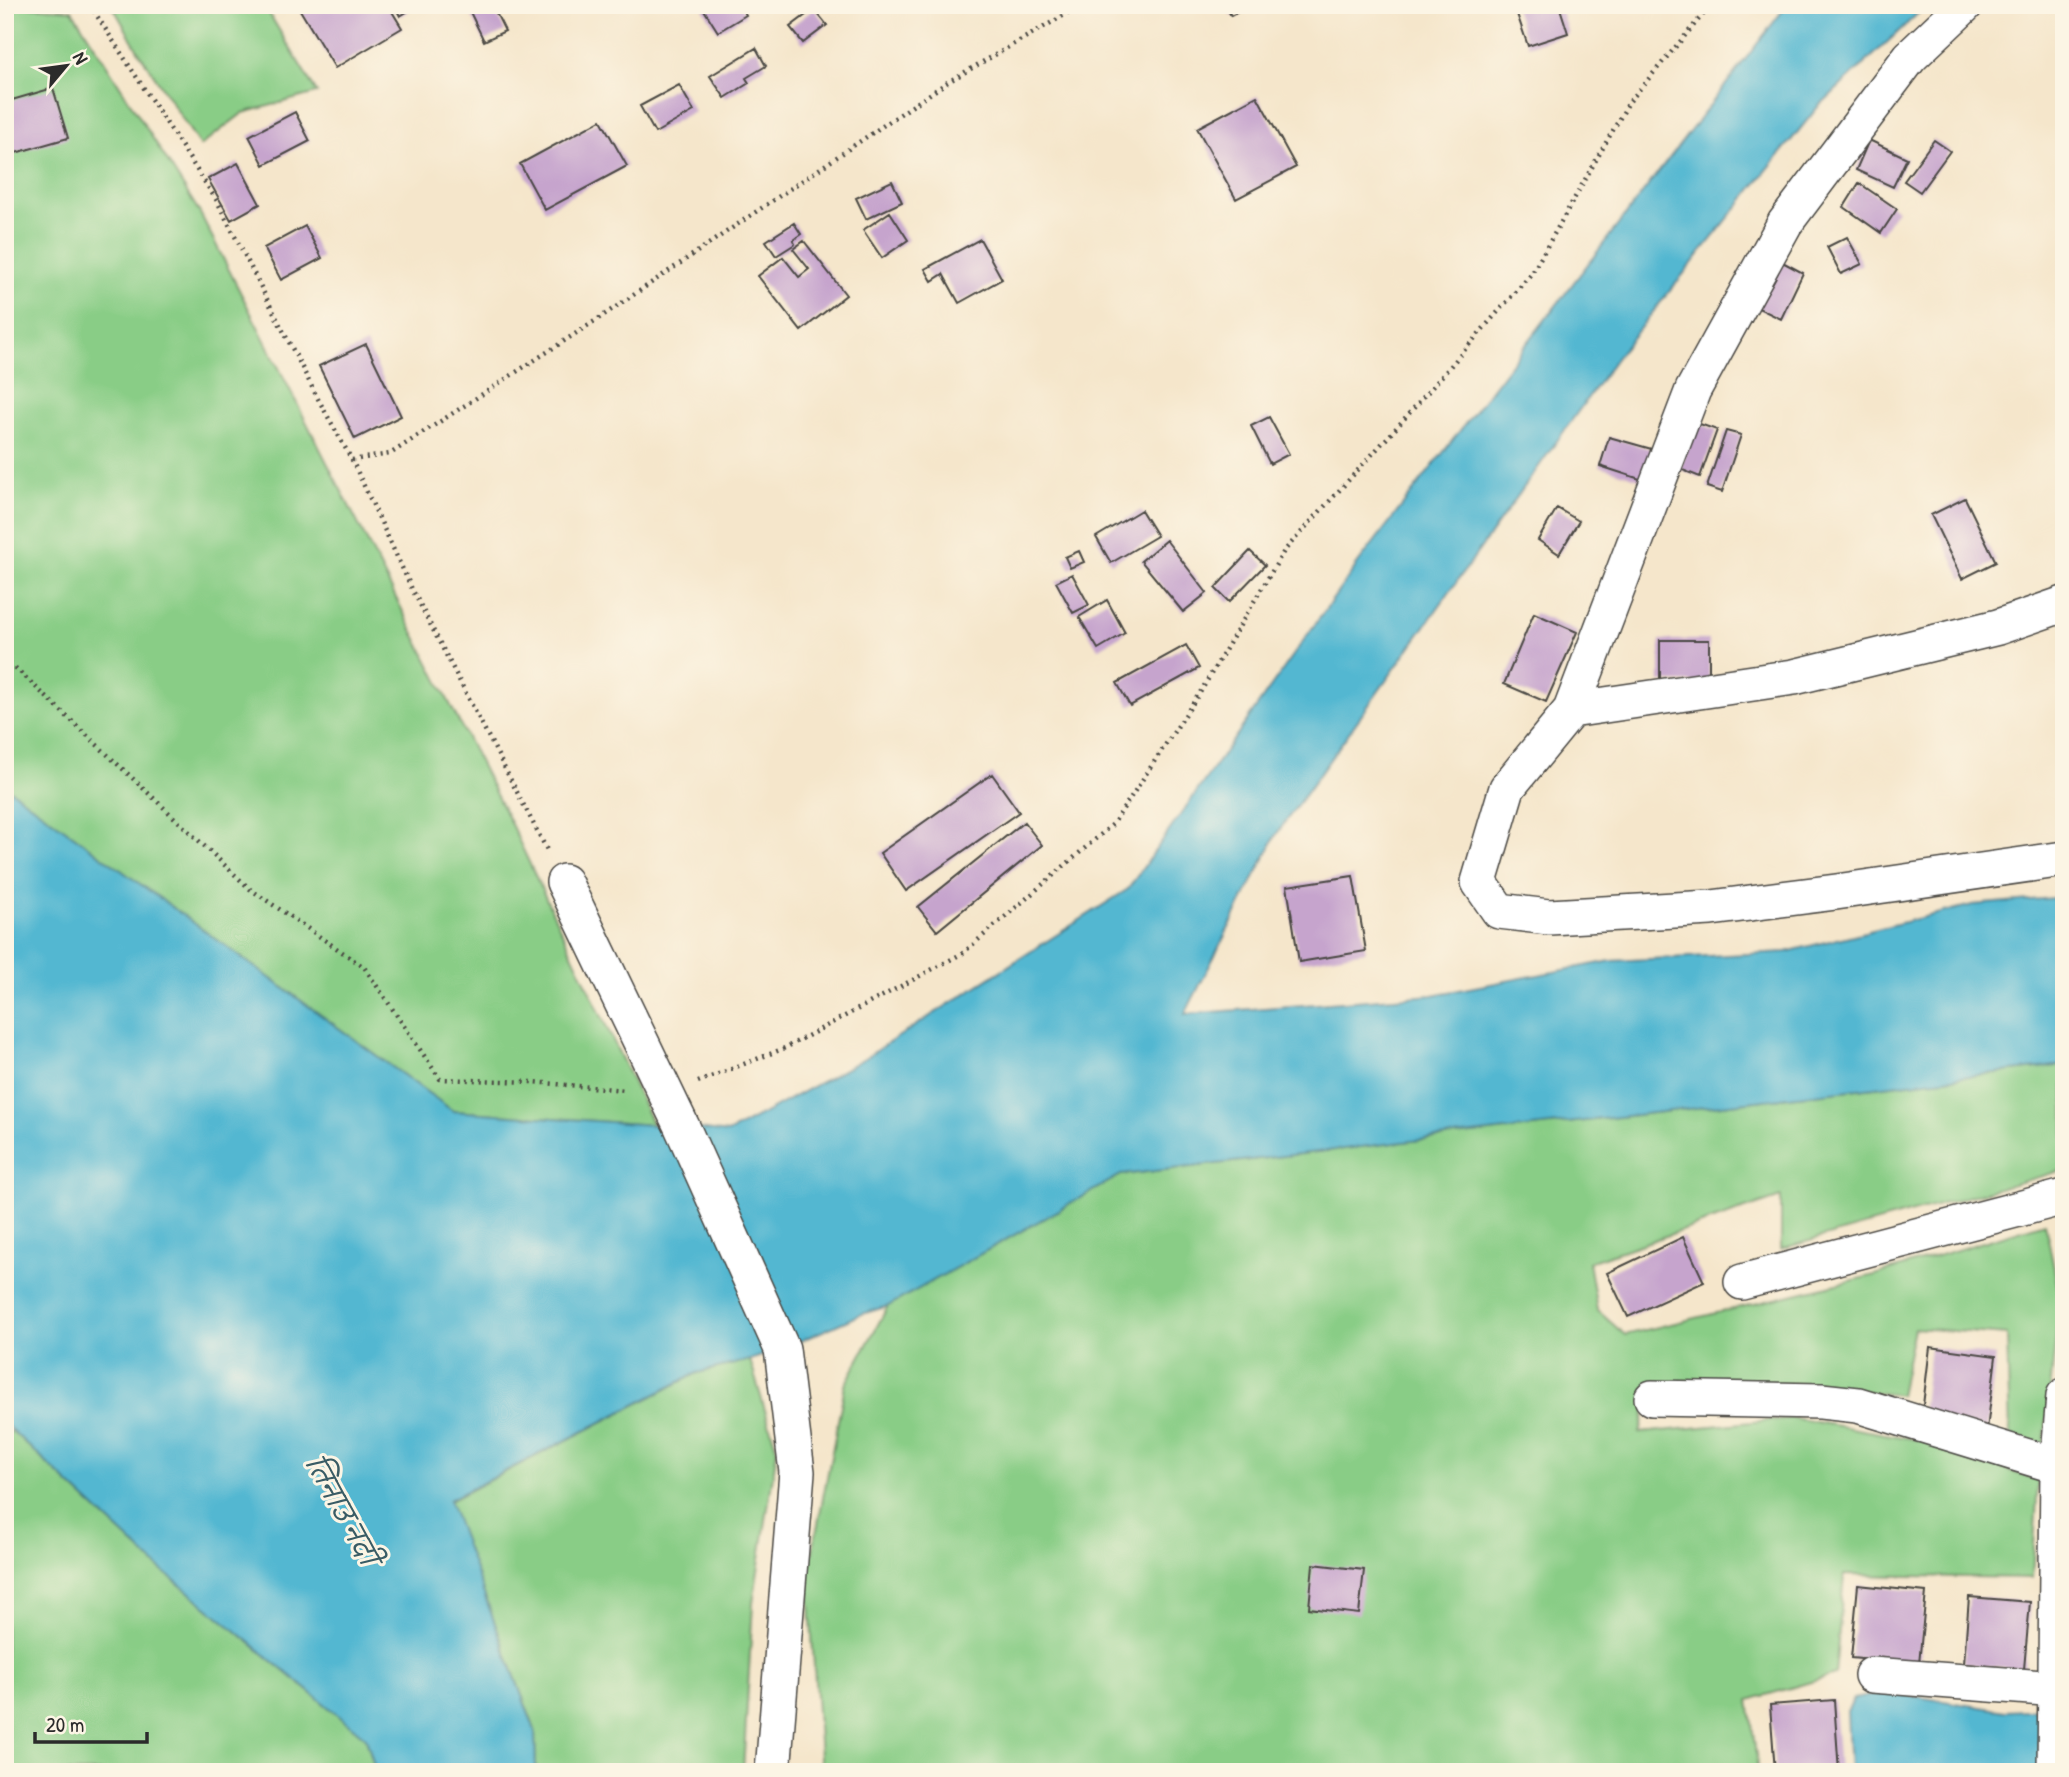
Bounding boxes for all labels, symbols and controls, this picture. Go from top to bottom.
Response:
north arrow [32,32,102,102]
text: N [67,47,95,68]
water label: तिनाउ नदी [297,1448,391,1576]
scale bar [35,1700,147,1744]
text: 20 m [46,1710,84,1739]

